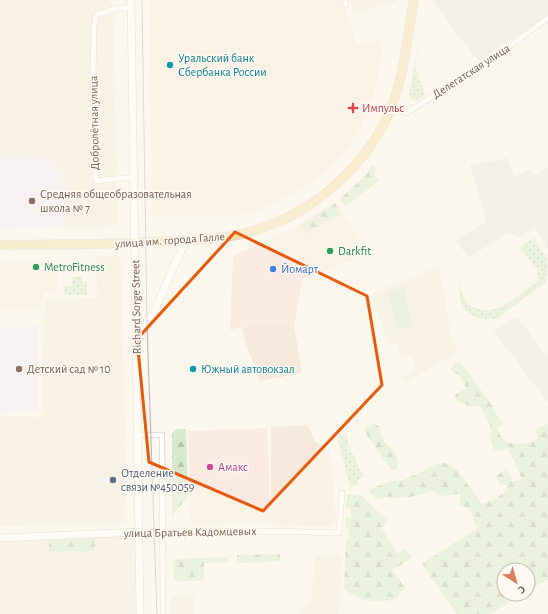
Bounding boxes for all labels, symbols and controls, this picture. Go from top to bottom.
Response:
street label: Делегатская улица [430,41,513,101]
place label: Уральский банк Сбербанка России [178,52,267,78]
marker: Уральский банк Сбербанка России [165,60,175,70]
street label: Добролётная улица [87,75,102,170]
marker: Импульс [347,102,359,114]
place label: Импульс [362,102,404,115]
place label: Средняя общеобразовательная школа № 7 [40,188,192,214]
marker: Средняя общеобразовательная школа № 7 [27,196,37,206]
street label: улица им. города Галле [114,230,225,251]
place label: Darkfit [338,245,371,257]
marker: Darkfit [325,246,335,256]
street label: Richard Sorge Street [129,259,143,354]
place label: MetroFitness [44,261,105,273]
marker: MetroFitness [31,262,41,272]
place label: Йомарт [281,262,319,275]
marker: Йомарт [268,264,278,274]
place label: Детский сад № 10 [27,363,111,375]
place label: Южный автовокзал [201,363,295,375]
marker: Детский сад № 10 [14,364,24,374]
marker: Южный автовокзал [188,364,198,374]
place label: Амакс [218,461,248,473]
marker: Амакс [205,462,215,472]
place label: Отделение связи №450059 [121,467,195,493]
marker: Отделение связи №450059 [108,475,118,485]
street label: улица Братьев Кадомцевых [122,525,257,540]
north arrow [496,562,536,602]
text: С [516,583,527,596]

